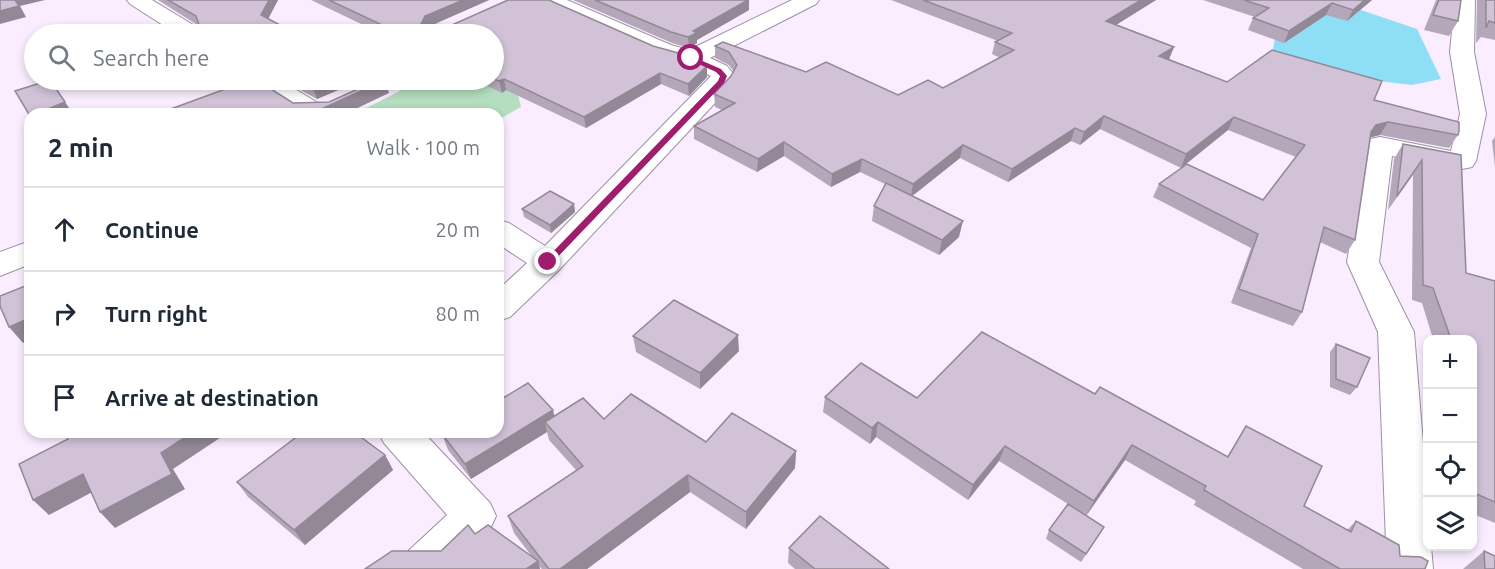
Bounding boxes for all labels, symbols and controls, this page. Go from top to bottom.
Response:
search box [24,24,504,90]
icon: search [45,41,78,74]
route start [677,44,703,70]
text: Search here [93,45,209,70]
text: 2 min [48,133,114,162]
text: Walk · 100 m [367,136,480,159]
icon: ahead [48,213,81,246]
text: Continue [105,217,199,242]
text: 20 m [436,218,480,241]
route end [534,248,560,274]
icon: right [48,297,81,330]
text: Turn right [105,301,207,326]
text: 80 m [436,302,480,325]
map controls [1423,335,1477,551]
button: + [1423,335,1477,389]
icon: arrive [48,381,81,414]
text: Arrive at destination [105,385,319,410]
button: − [1423,389,1477,443]
button: locate [1423,443,1477,497]
button: layers [1423,497,1477,551]

